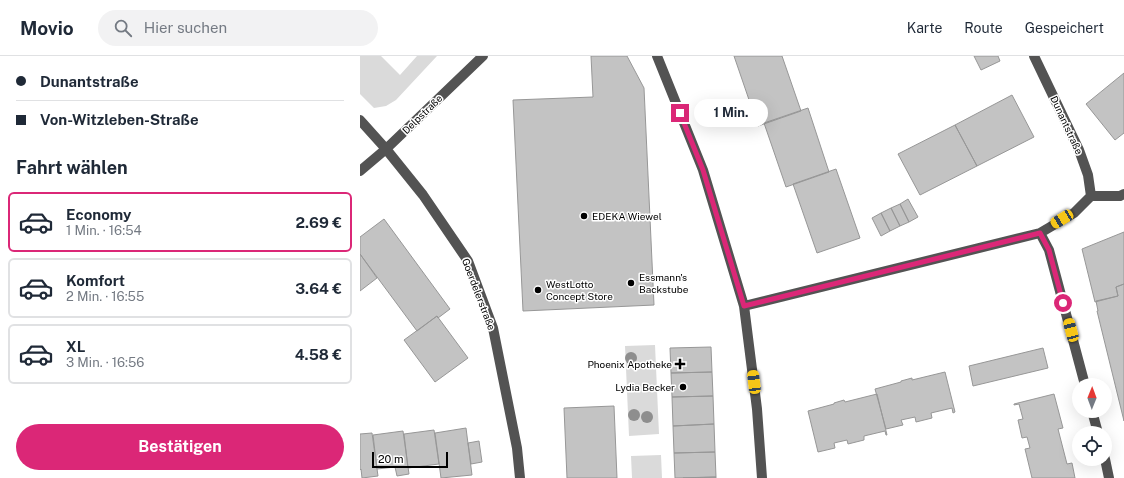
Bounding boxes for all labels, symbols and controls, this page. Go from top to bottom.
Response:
search box [98,10,378,46]
text: Movio [20,17,74,39]
icon: search [112,17,134,39]
text: Hier suchen [144,19,227,36]
text: Karte [907,20,942,36]
text: Route [964,20,1003,36]
text: Gespeichert [1025,20,1104,36]
text: Dunantstraße [40,73,139,90]
street label: Delpstraße [399,92,445,136]
street label: Dunantstraße [1048,94,1086,156]
callout: 1 Min. [694,99,768,127]
route end [671,104,689,122]
text: 1 Min. [713,105,749,120]
text: Von-Witzleben-Straße [40,111,199,128]
text: Fahrt wählen [16,157,128,178]
icon: car [18,204,54,240]
text: Economy [66,206,131,223]
car [1049,208,1075,230]
place label: EDEKA Wiewel [592,210,662,222]
marker: EDEKA Wiewel [579,211,589,221]
text: 2.69 € [296,214,342,231]
text: 1 Min. · 16:54 [66,223,142,238]
street label: Goerdelerstraße [460,256,498,332]
icon: car [18,270,54,306]
place label: Essmann's Backstube [639,271,689,295]
text: Komfort [66,272,125,289]
place label: WestLotto Concept Store [546,278,613,302]
marker: Essmann's Backstube [626,278,636,288]
text: 3.64 € [295,280,342,297]
marker: WestLotto Concept Store [533,285,543,295]
text: 2 Min. · 16:55 [66,289,144,304]
route start [1054,294,1072,312]
car [1062,317,1080,343]
icon: car [18,336,54,372]
text: XL [66,338,85,355]
text: 4.58 € [295,346,342,363]
text: 3 Min. · 16:56 [66,355,144,370]
place label: Phoenix Apotheke [587,358,672,370]
marker: Phoenix Apotheke [675,359,685,369]
car [747,369,761,395]
north arrow [1072,378,1112,418]
map controls [1072,378,1112,466]
place label: Lydia Becker [615,381,675,393]
marker: Lydia Becker [678,382,688,392]
button: Bestätigen [16,424,344,470]
button: locate [1072,426,1112,466]
scale bar [372,450,448,469]
text: 20 m [378,453,403,465]

